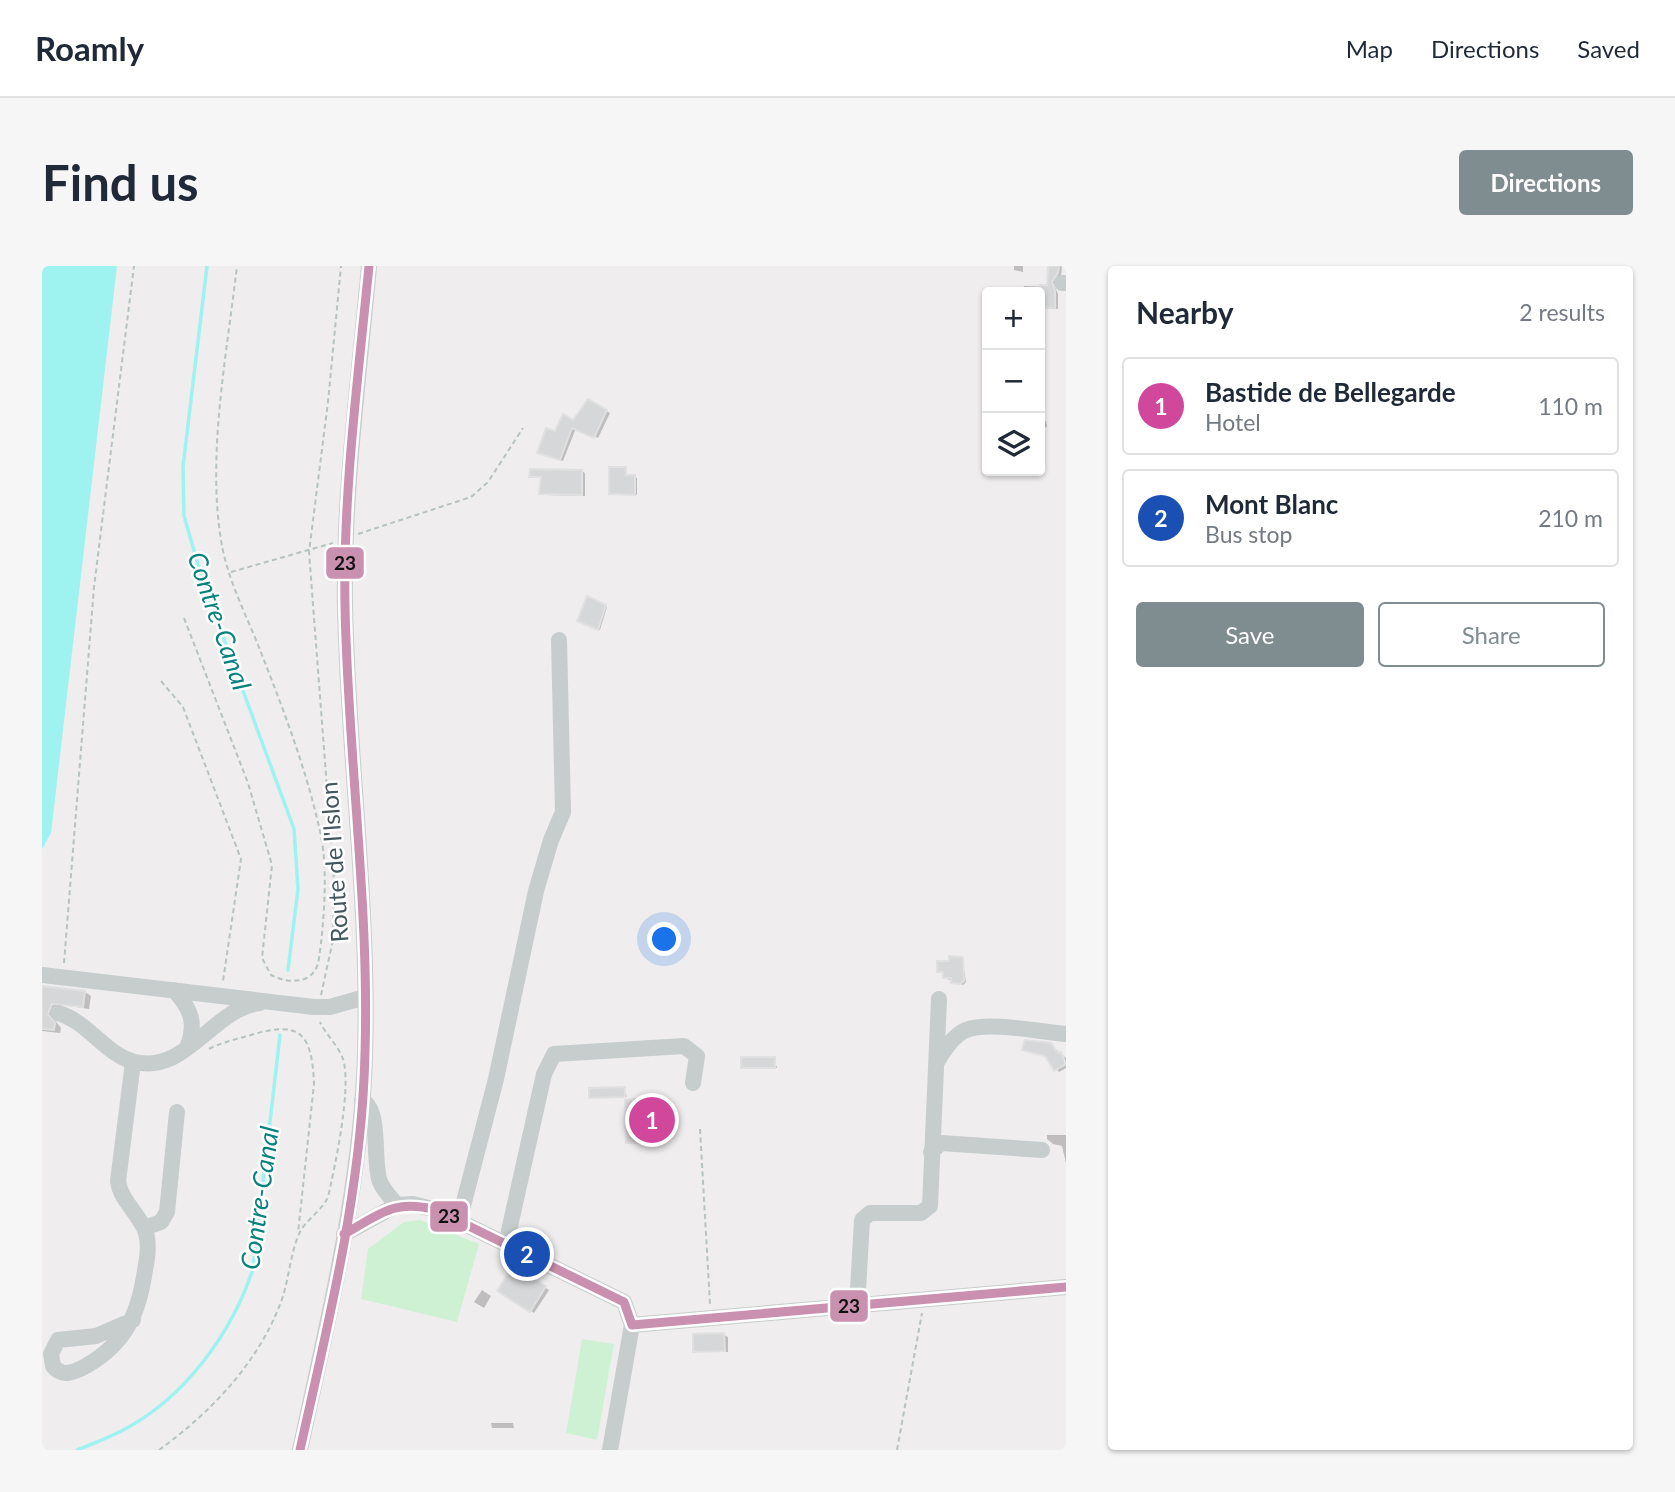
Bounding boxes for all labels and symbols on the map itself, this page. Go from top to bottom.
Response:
line badge: 23 [325,546,365,580]
water label: Contre-Canal [181,547,259,694]
text: 23 [334,551,356,574]
street label: Route de l'Islon [313,781,354,943]
your location [647,922,681,956]
pin: 1 [629,1094,675,1146]
water label: Contre-Canal [233,1124,285,1272]
line badge: 23 [429,1200,469,1233]
text: 23 [438,1204,460,1227]
pin: 2 [504,1228,550,1280]
line badge: 23 [829,1289,869,1323]
text: 23 [838,1294,860,1317]

